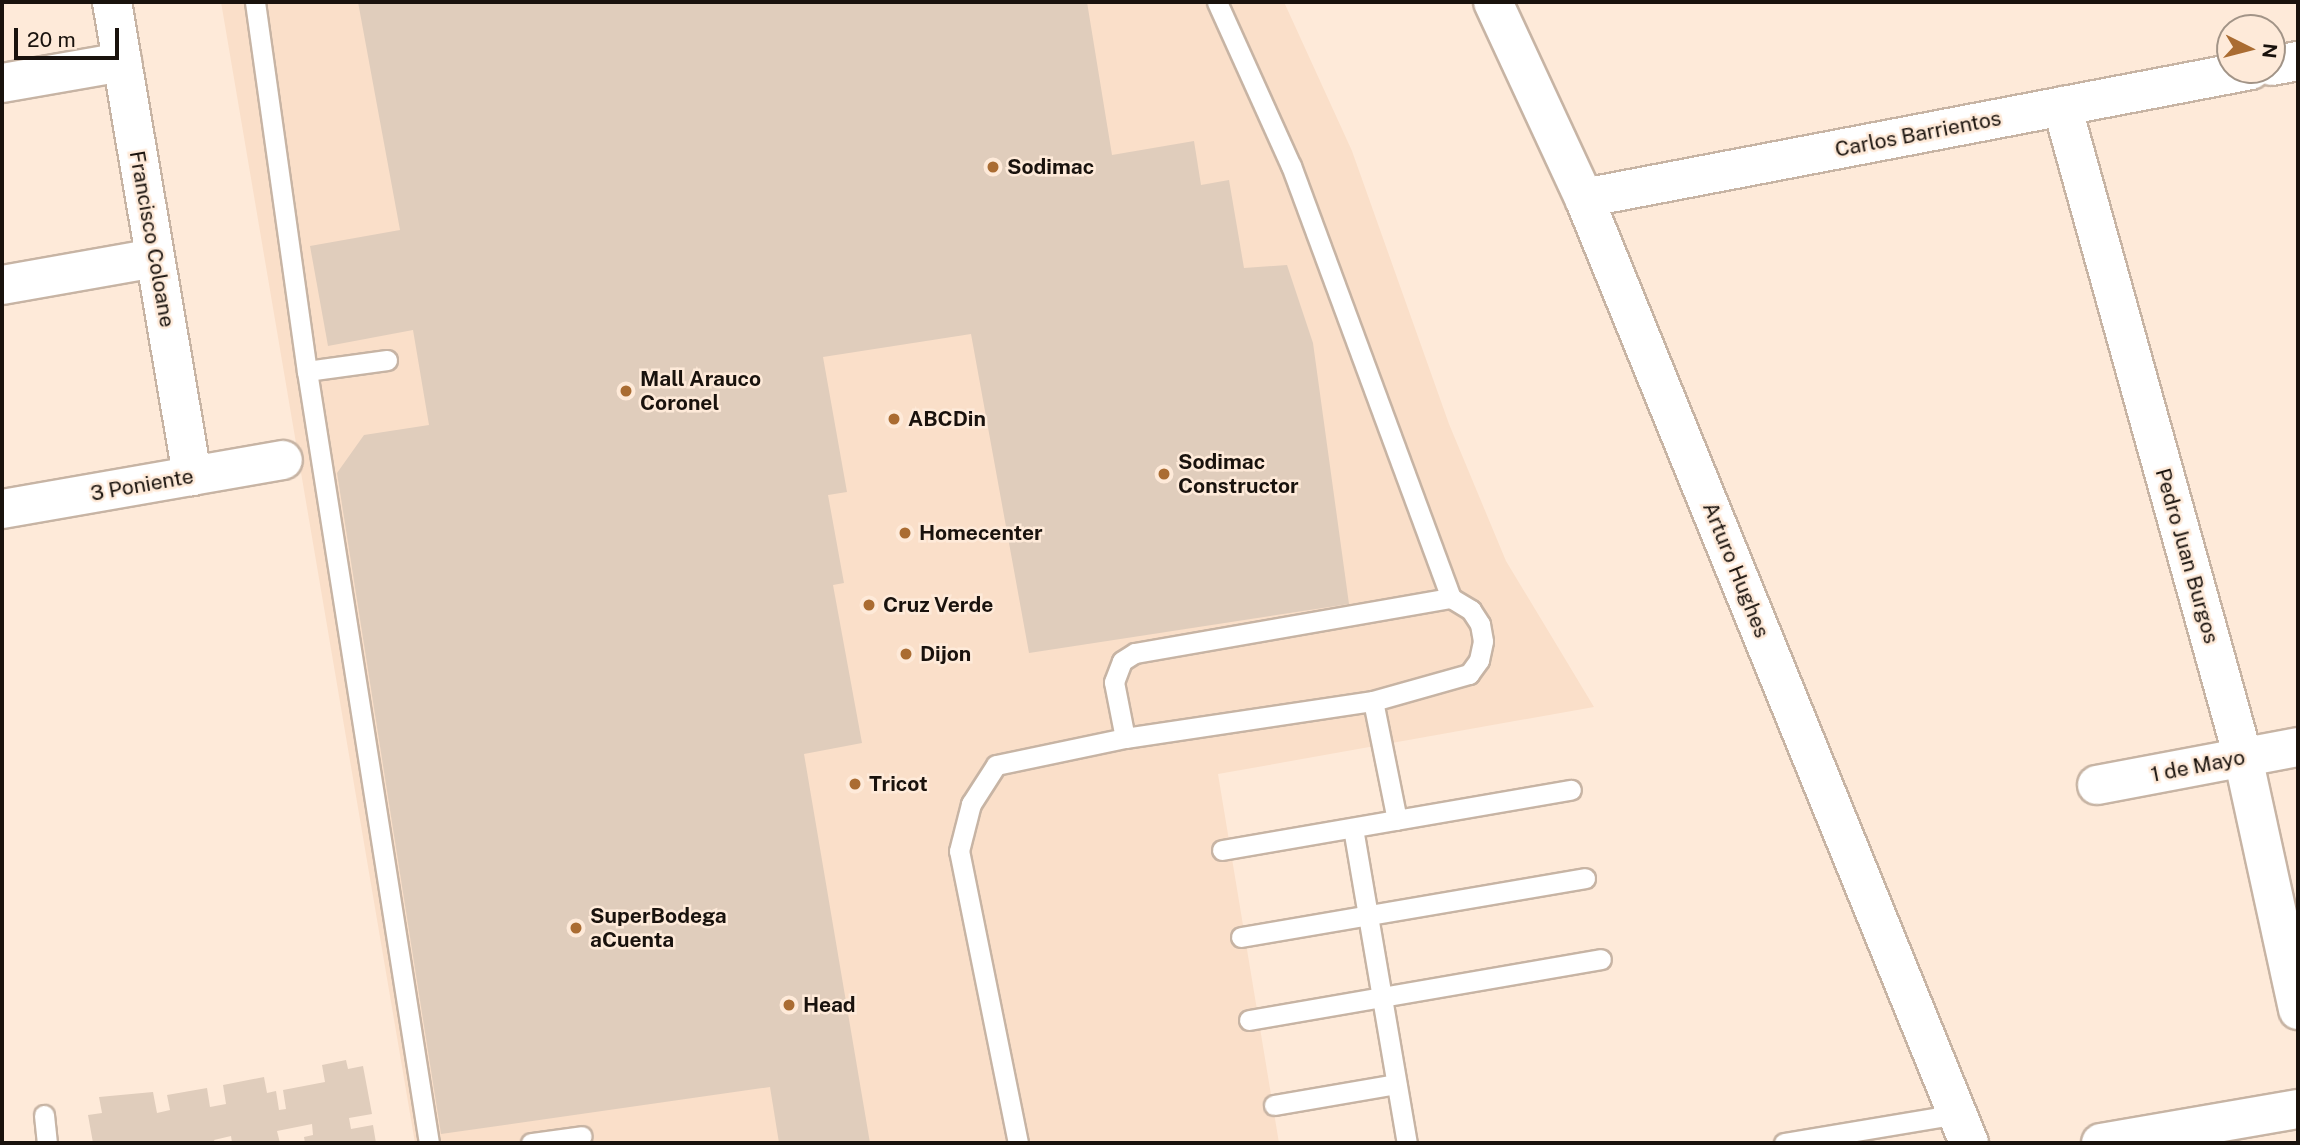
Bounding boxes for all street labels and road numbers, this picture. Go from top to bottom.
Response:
street label: Carlos Barrientos [1833,106,2003,162]
street label: Francisco Coloane [124,149,180,329]
street label: 3 Poniente [89,464,195,506]
street label: Pedro Juan Burgos [2150,465,2224,647]
street label: Arturo Hughes [1697,498,1775,642]
street label: 1 de Mayo [2149,744,2247,788]

